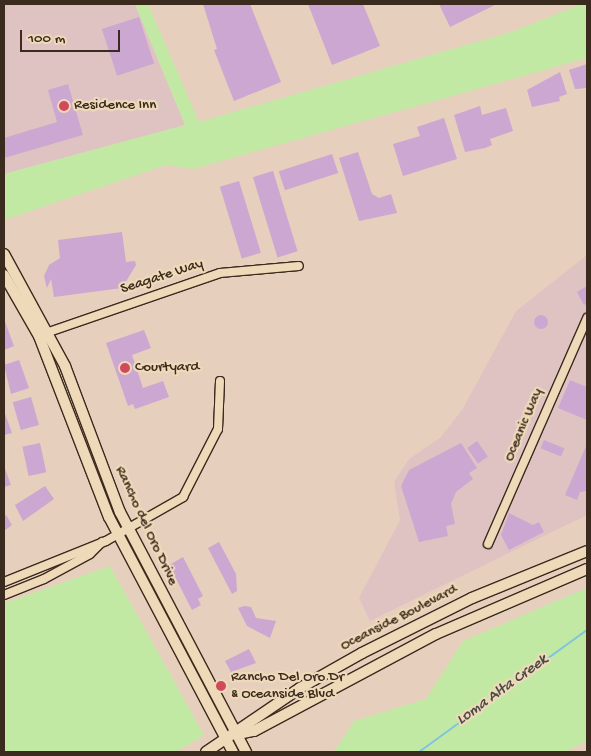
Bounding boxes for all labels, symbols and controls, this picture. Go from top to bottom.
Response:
scale bar [22,20,122,52]
text: 100 m [28,30,65,48]
place label: Residence Inn [74,97,156,115]
marker: Residence Inn [58,100,70,112]
street label: Seagate Way [118,255,206,299]
place label: Courtyard [135,359,199,377]
marker: Courtyard [119,362,131,374]
street label: Oceanic Way [501,386,547,464]
street label: Rancho del Oro Drive [110,463,182,589]
street label: Oceanside Boulevard [338,581,460,655]
water label: Loma Alta Creek [454,651,552,731]
place label: Rancho Del Oro Dr & Oceanside Blvd [231,668,344,703]
marker: Rancho Del Oro Dr & Oceanside Blvd [215,680,227,692]

